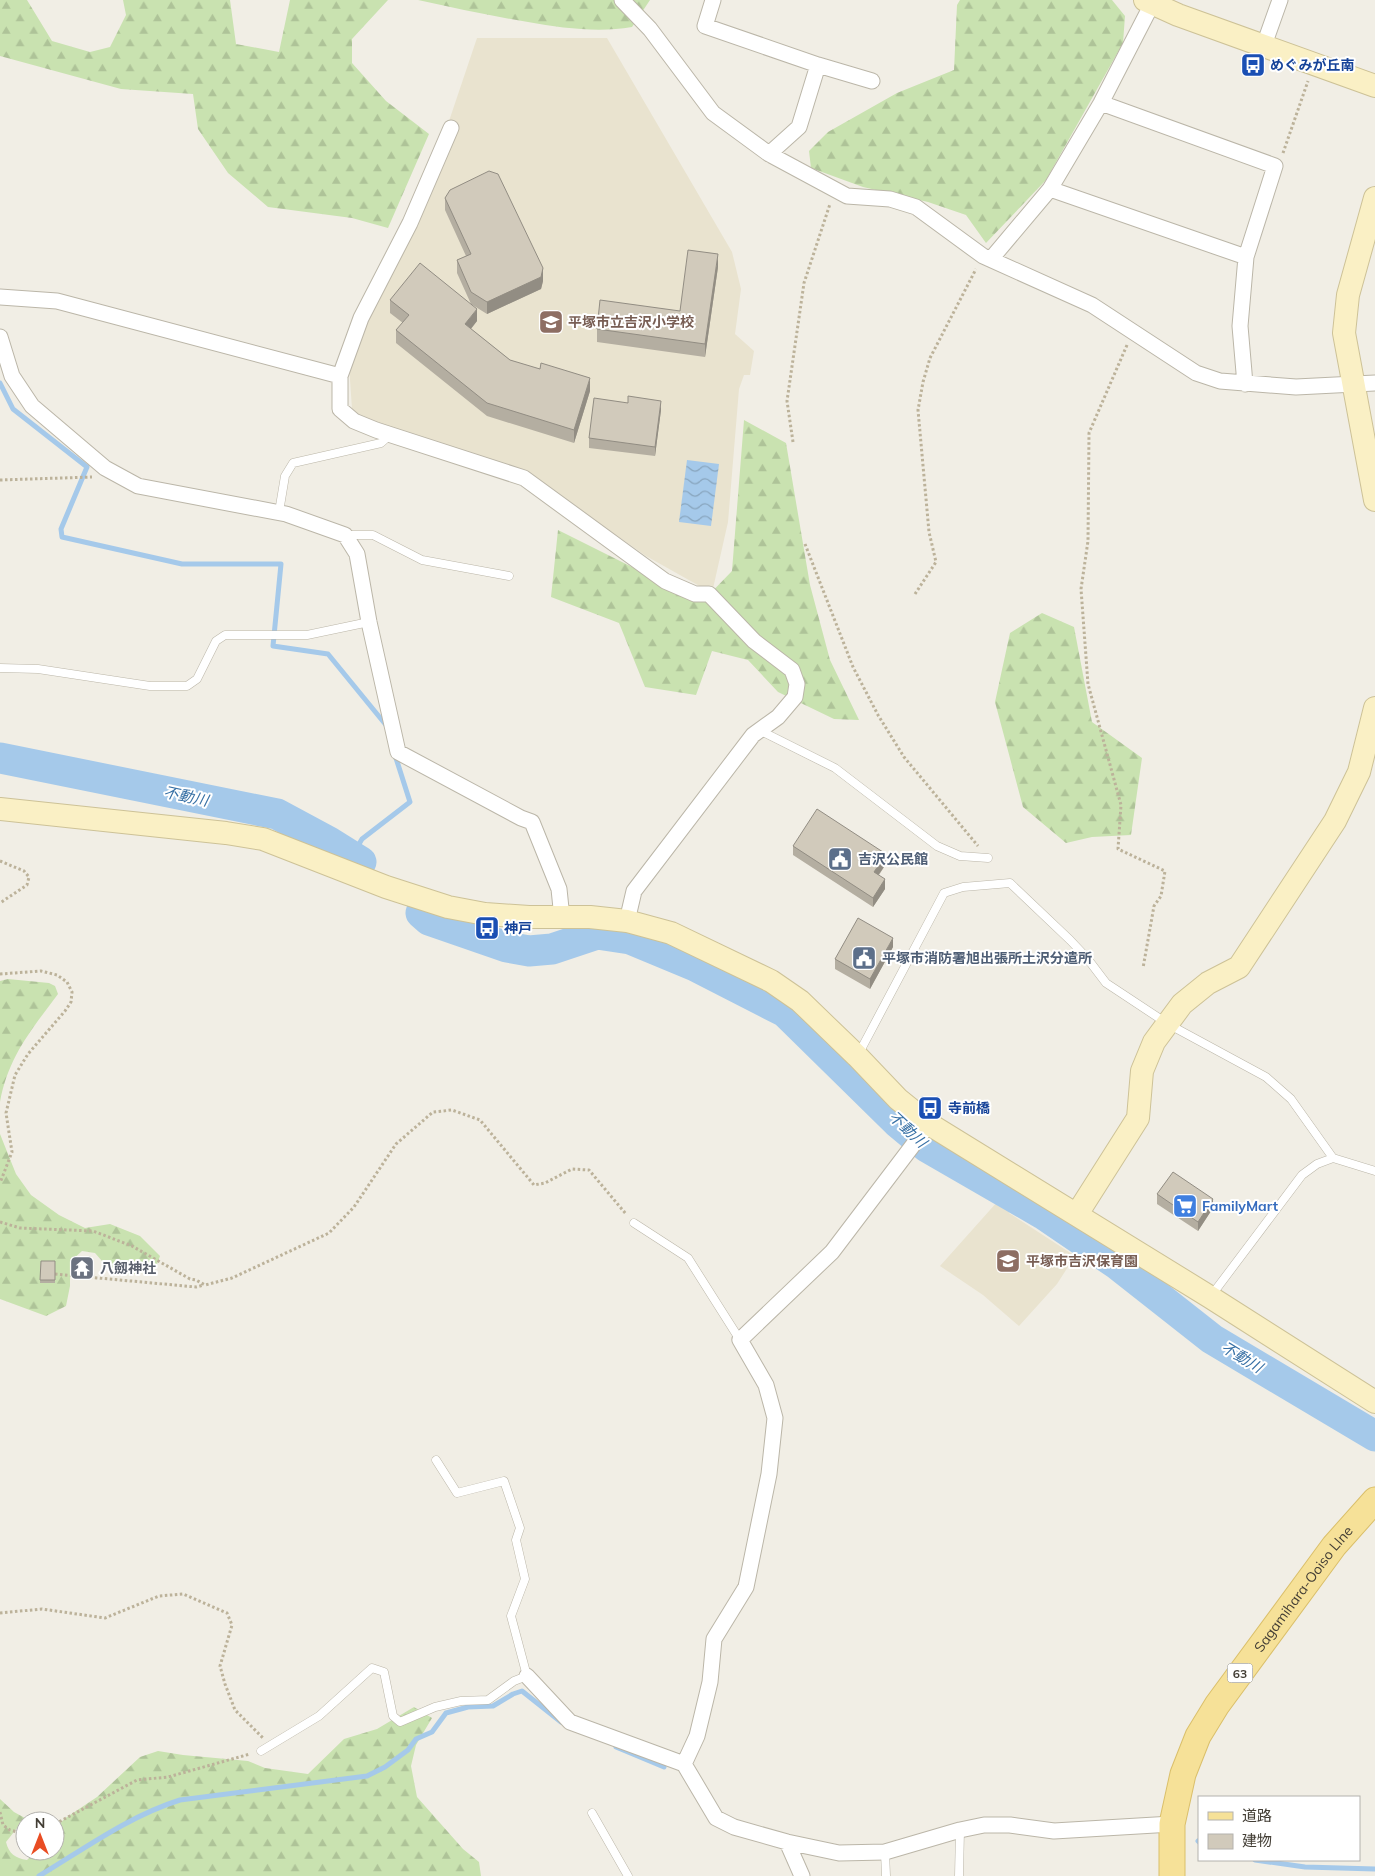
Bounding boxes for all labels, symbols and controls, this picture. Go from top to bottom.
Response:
bus stop icon: めぐみが丘南 [1240,52,1266,78]
place label: めぐみが丘南 [1270,56,1354,74]
school or university icon: 平塚市立吉沢小学校 [538,309,564,335]
place label: 平塚市立吉沢小学校 [568,313,694,331]
water label: 不動川 [162,782,212,810]
public building icon: 吉沢公民館 [827,846,853,872]
place label: 吉沢公民館 [858,850,928,868]
bus stop icon: 神戸 [474,915,500,941]
place label: 神戸 [504,919,532,937]
public building icon: 平塚市消防署旭出張所土沢分遣所 [851,945,877,971]
place label: 平塚市消防署旭出張所土沢分遣所 [882,949,1092,967]
bus stop icon: 寺前橋 [917,1095,943,1121]
place label: 寺前橋 [948,1099,990,1117]
water label: 不動川 [885,1107,932,1153]
supermarket icon: FamilyMart [1172,1193,1198,1219]
place label: FamilyMart [1202,1197,1279,1215]
school or university icon: 平塚市吉沢保育園 [995,1248,1021,1274]
place label: 平塚市吉沢保育園 [1026,1252,1138,1270]
temple icon: 八劔神社 [69,1255,95,1281]
place label: 八劔神社 [100,1259,156,1277]
water label: 不動川 [1218,1337,1268,1378]
street label: Sagamihara-Ooiso LIne [1250,1522,1357,1656]
road number: 63 [1228,1664,1252,1682]
legend [1198,1796,1360,1861]
text: 道路 [1242,1806,1272,1825]
north arrow [15,1811,65,1861]
text: N [35,1814,45,1832]
text: 建物 [1242,1831,1272,1850]

